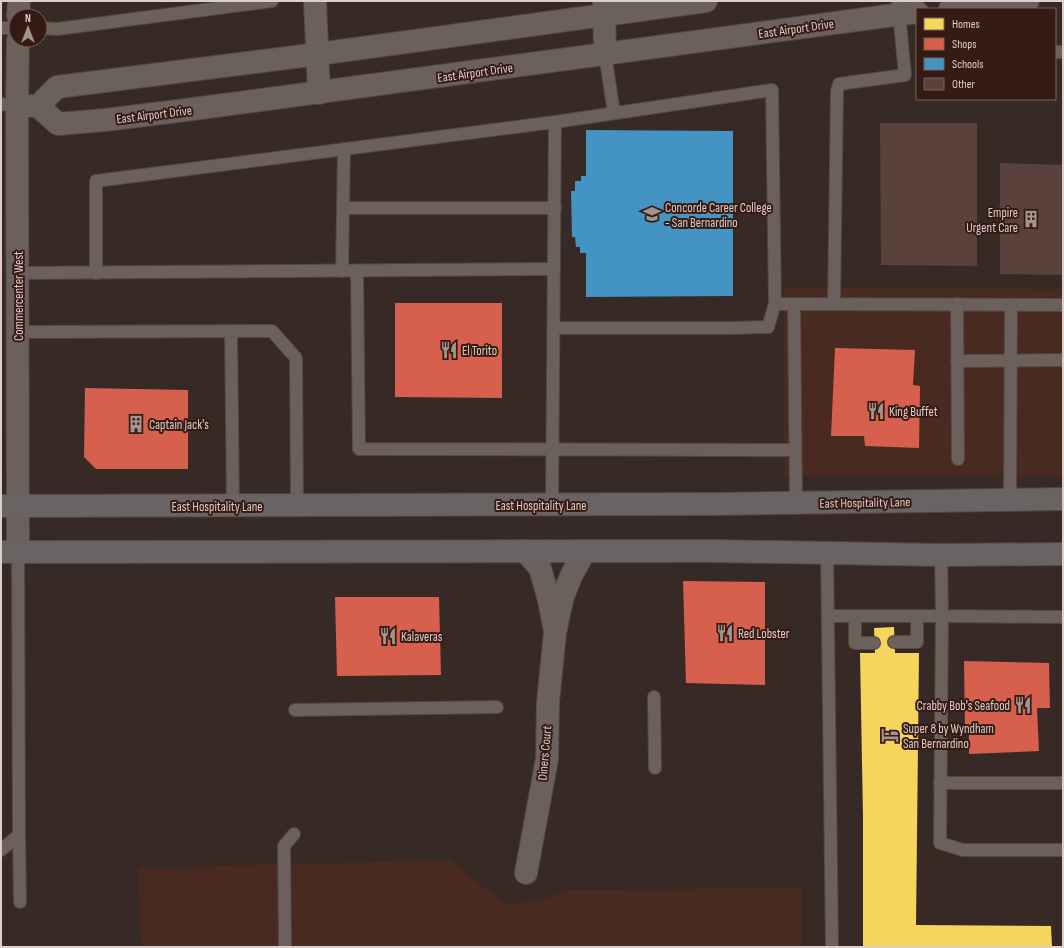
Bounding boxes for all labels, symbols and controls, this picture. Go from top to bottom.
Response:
north arrow [8,8,48,48]
legend [916,8,1056,100]
text: N [25,12,31,25]
street label: East Airport Drive [757,16,835,42]
text: Homes [952,17,980,32]
text: Shops [952,37,977,52]
text: Schools [952,57,984,72]
street label: East Airport Drive [436,60,514,86]
text: Other [952,77,976,92]
street label: East Airport Drive [115,102,193,128]
place label: Concorde Career College - San Bernardino [665,200,772,231]
school or university icon: Concorde Career College - San Bernardino [642,204,662,224]
place label: Empire Urgent Care [966,205,1018,236]
building icon: Empire Urgent Care [1021,209,1041,229]
street label: Commercenter West [11,251,27,341]
restaurant icon: El Torito [439,340,459,360]
place label: El Torito [462,343,497,359]
restaurant icon: King Buffet [866,401,886,421]
place label: King Buffet [889,404,938,420]
building icon: Captain Jack's [126,414,146,434]
place label: Captain Jack's [149,417,209,433]
street label: East Hospitality Lane [819,494,911,512]
street label: East Hospitality Lane [495,498,587,514]
street label: East Hospitality Lane [171,499,263,515]
restaurant icon: Red Lobster [715,623,735,643]
restaurant icon: Kalaveras [378,626,398,646]
place label: Red Lobster [738,626,790,642]
place label: Kalaveras [401,629,443,645]
restaurant icon: Crabby Bob's Seafood [1013,695,1033,715]
place label: Crabby Bob's Seafood [917,698,1010,714]
place label: Super 8 by Wyndham San Bernardino [903,721,994,752]
street label: Diners Court [535,725,555,781]
hotel icon: Super 8 by Wyndham San Bernardino [880,725,900,745]

